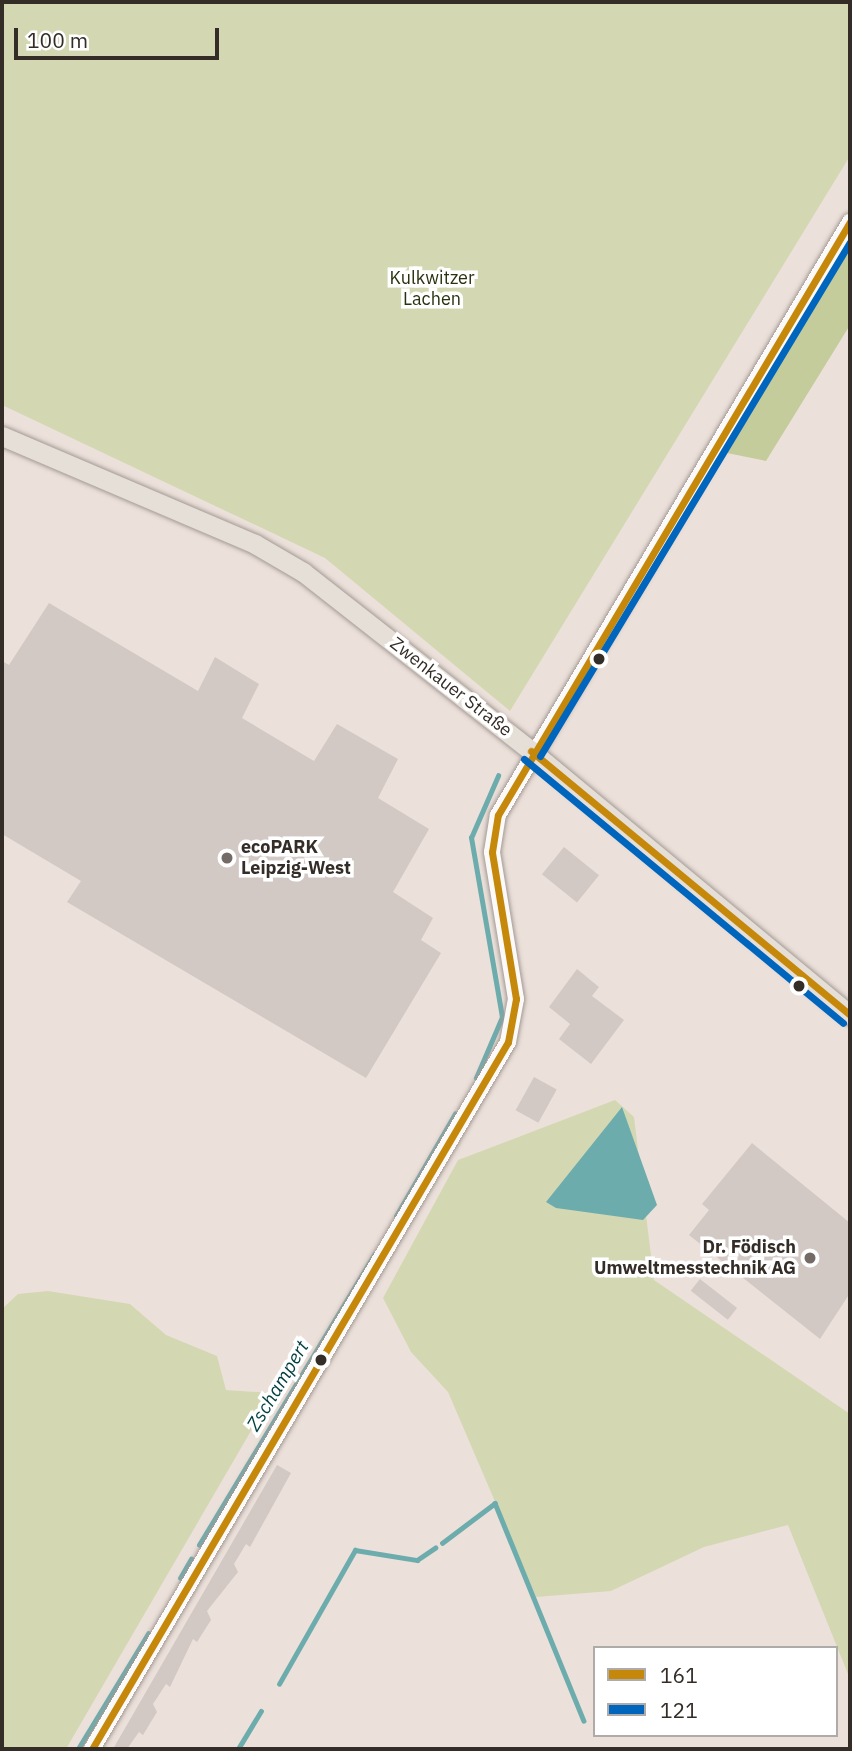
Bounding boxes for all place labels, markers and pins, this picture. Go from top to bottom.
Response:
unlabelled marker [592,652,606,666]
place label: ecoPARK Leipzig-West [241,837,351,880]
marker: ecoPARK Leipzig-West [219,850,235,866]
unlabelled marker [792,979,806,993]
place label: Dr. Födisch Umweltmesstechnik AG [594,1237,796,1280]
marker: Dr. Födisch Umweltmesstechnik AG [802,1250,818,1266]
unlabelled marker [314,1353,328,1367]

